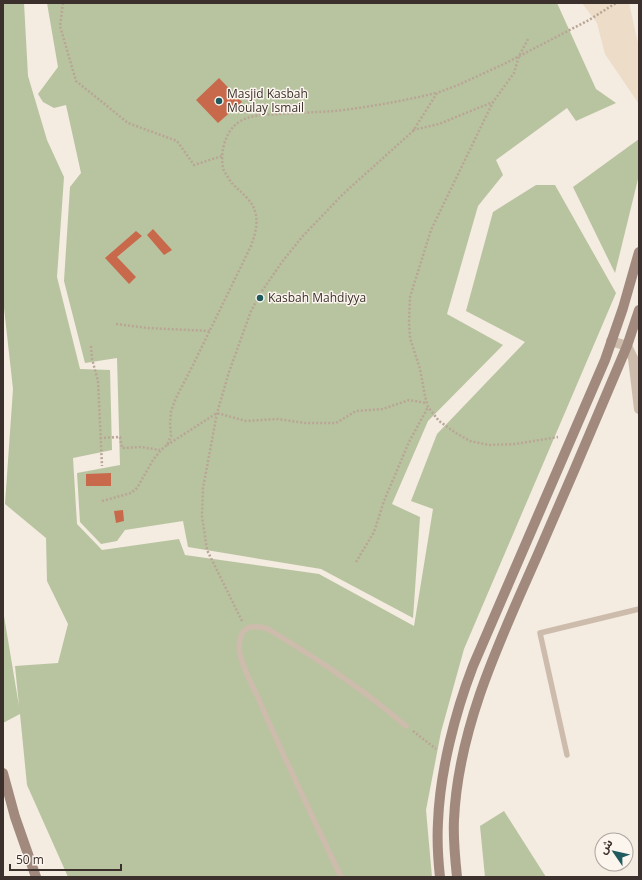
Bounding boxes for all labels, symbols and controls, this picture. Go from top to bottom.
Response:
place label: Masjid Kasbah Moulay Ismail [227,85,308,116]
marker: Masjid Kasbah Moulay Ismail [214,96,224,106]
place label: Kasbah Mahdiyya [268,289,366,306]
marker: Kasbah Mahdiyya [255,293,265,303]
north arrow [594,832,634,872]
text: ش [595,836,616,857]
scale bar [10,846,121,872]
text: 50 m [16,851,44,868]

